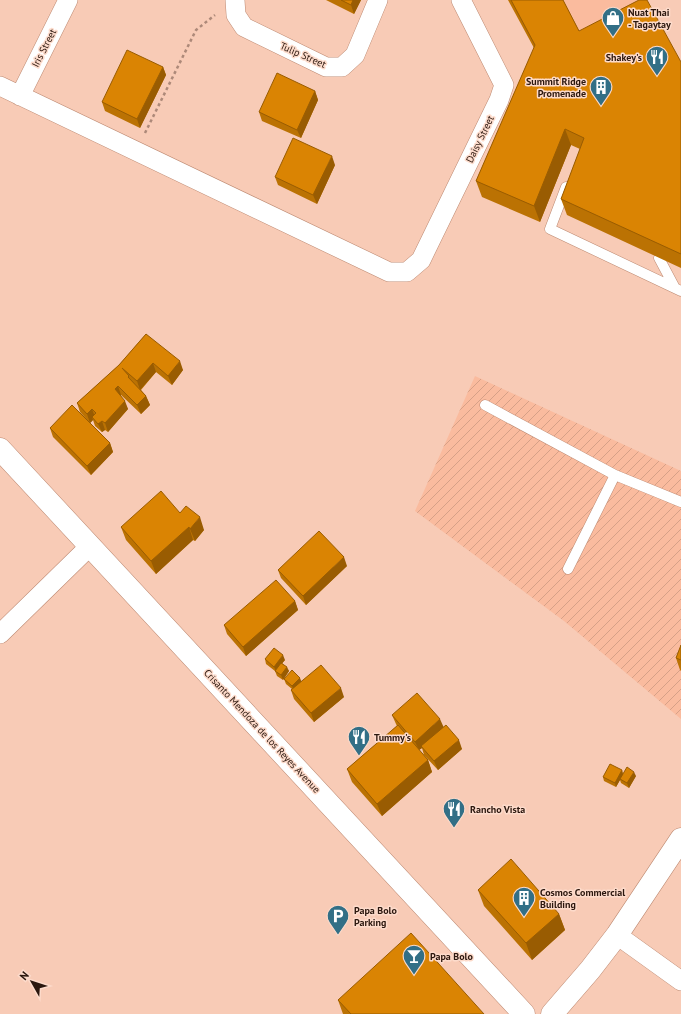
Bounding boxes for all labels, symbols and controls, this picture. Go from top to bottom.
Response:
shop icon: Nuat Thai - Tagaytay [600,5,626,38]
place label: Nuat Thai - Tagaytay [628,6,671,31]
street label: Iris Street [29,26,59,69]
street label: Tulip Street [278,39,329,71]
restaurant icon: Shakey's [644,44,670,77]
place label: Shakey's [606,51,642,64]
building icon: Summit Ridge Promenade [588,74,614,107]
place label: Summit Ridge Promenade [526,75,586,100]
street label: Daisy Street [463,113,497,165]
street label: Crisanto Mendoza de los Reyes Avenue [201,666,323,796]
restaurant icon: Tummy's [346,724,372,757]
place label: Tummy's [374,731,411,744]
restaurant icon: Rancho Vista [441,796,467,829]
place label: Rancho Vista [470,803,525,816]
building icon: Cosmos Commercial Building [511,885,537,918]
place label: Cosmos Commercial Building [540,886,625,911]
parking icon: Papa Bolo Parking [325,903,351,936]
place label: Papa Bolo Parking [354,904,397,929]
bar icon: Papa Bolo [401,943,427,976]
place label: Papa Bolo [430,950,473,963]
north arrow [12,962,52,1002]
text: N [17,968,32,983]

